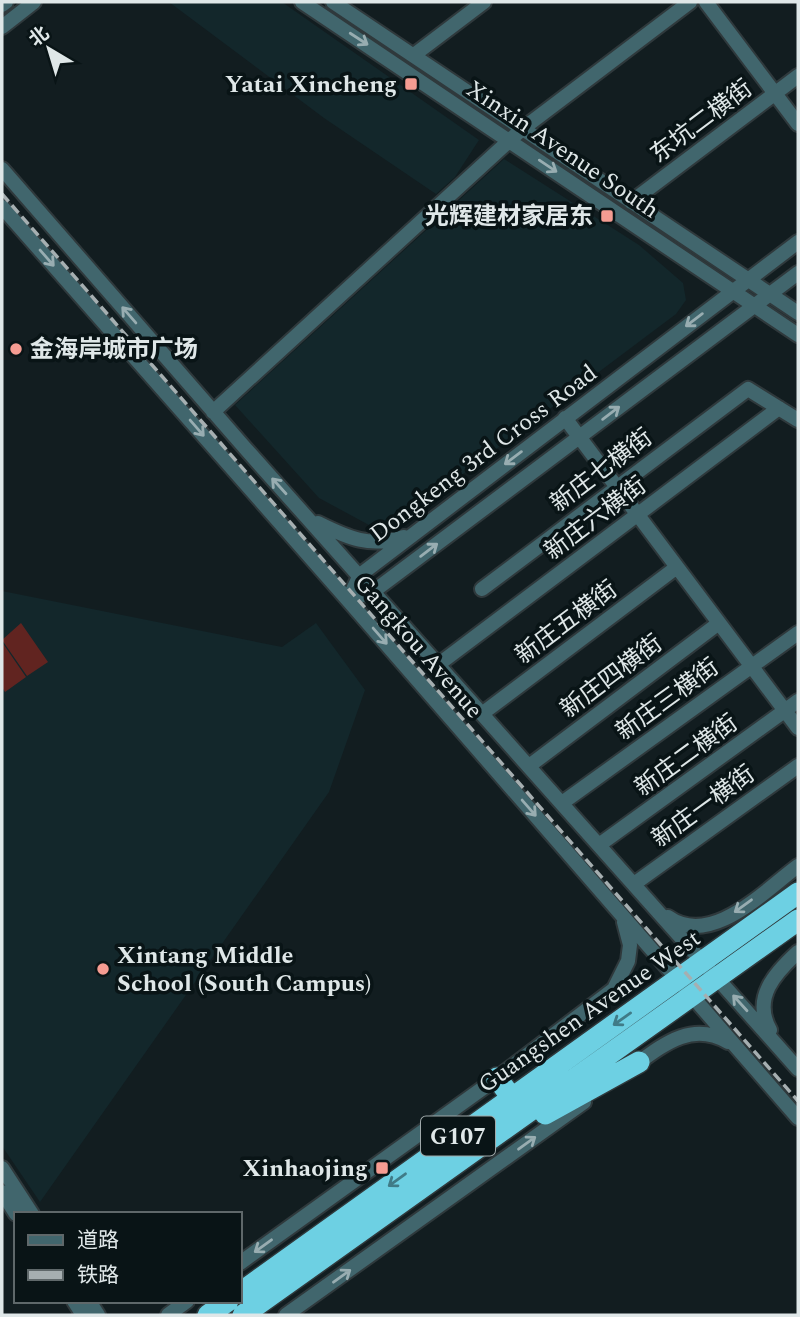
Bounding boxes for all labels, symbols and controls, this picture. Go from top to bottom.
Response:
north arrow [14,14,84,84]
text: 北 [23,20,56,54]
one-way arrow [348,33,368,47]
place label: Yatai Xincheng [225,67,397,103]
street label: 东坑二横街 [643,71,760,172]
street label: Xinxin Avenue South [459,72,666,228]
marker: Yatai Xincheng [403,76,419,92]
one-way arrow [537,159,557,173]
place label: 光辉建材家居东 [425,199,593,235]
marker: 光辉建材家居东 [599,208,615,224]
one-way arrow [39,249,55,267]
one-way arrow [121,306,137,324]
one-way arrow [685,313,703,328]
place label: 金海岸城市广场 [30,332,198,368]
marker: 金海岸城市广场 [8,341,24,357]
street label: Dongkeng 3rd Cross Road [362,356,605,552]
one-way arrow [601,406,620,421]
one-way arrow [189,419,205,437]
street label: 新庄七横街 [543,420,660,521]
one-way arrow [504,451,523,466]
street label: 新庄六横街 [537,468,654,569]
one-way arrow [271,477,287,495]
one-way arrow [419,542,438,557]
street label: Gangkou Avenue [345,566,491,727]
street label: 新庄五横街 [508,572,625,673]
street label: 新庄四横街 [553,626,670,727]
one-way arrow [372,627,388,645]
street label: 新庄三横街 [608,650,727,750]
street label: 新庄二横街 [627,706,746,806]
street label: 新庄一横街 [644,757,763,857]
one-way arrow [521,799,537,817]
one-way arrow [734,899,753,913]
street label: Guangshen Avenue West [471,921,708,1103]
place label: Xintang Middle School (South Campus) [117,938,371,1002]
marker: Xintang Middle School (South Campus) [95,961,111,977]
one-way arrow [732,994,748,1012]
one-way arrow [613,1012,632,1026]
road number: G107 [421,1116,495,1156]
one-way arrow [517,1136,536,1150]
place label: Xinhaojing [243,1151,368,1187]
marker: Xinhaojing [374,1160,390,1176]
one-way arrow [388,1173,407,1187]
legend [14,1212,242,1303]
text: 道路 [77,1225,119,1257]
one-way arrow [254,1239,273,1254]
text: 铁路 [77,1260,119,1292]
one-way arrow [332,1268,351,1283]

